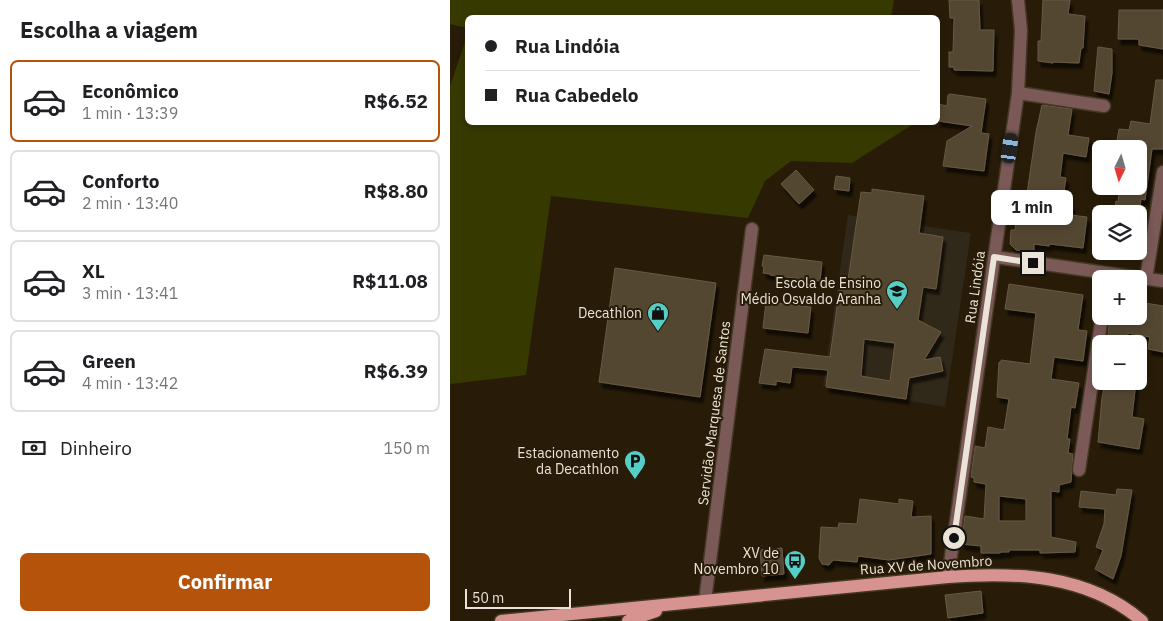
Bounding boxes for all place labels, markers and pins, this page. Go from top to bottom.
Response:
place label: Escola de Ensino Médio Osvaldo Aranha [740,274,882,308]
school or university icon: Escola de Ensino Médio Osvaldo Aranha [885,279,909,310]
shop icon: Decathlon [646,301,670,332]
place label: Decathlon [578,304,642,322]
place label: Estacionamento da Decathlon [517,444,619,478]
parking icon: Estacionamento da Decathlon [623,449,647,480]
place label: XV de Novembro 10 [694,544,779,578]
bus stop icon: XV de Novembro 10 [783,549,807,580]

